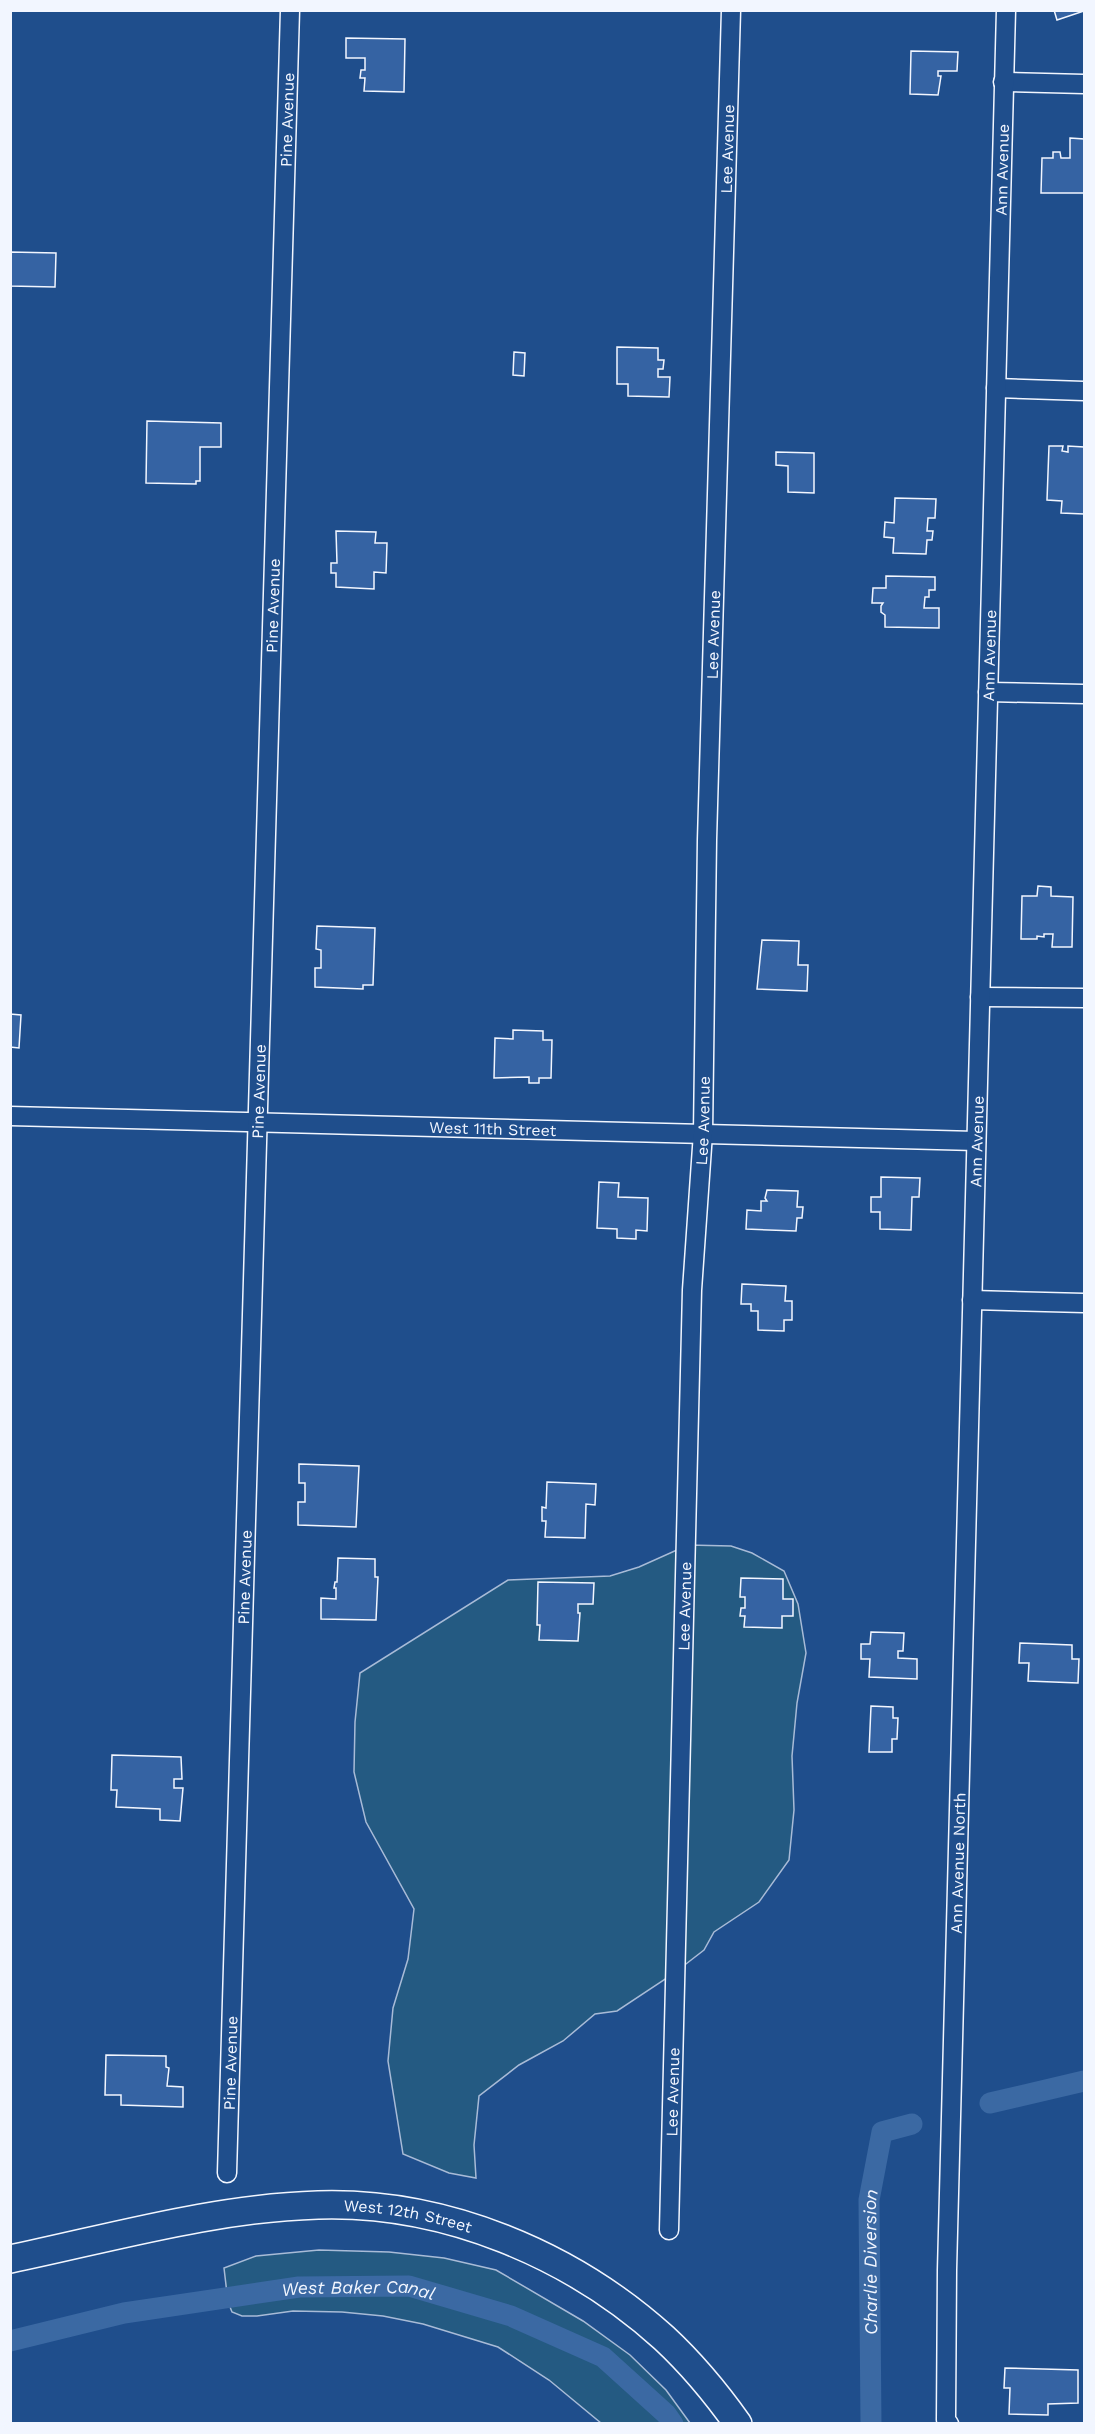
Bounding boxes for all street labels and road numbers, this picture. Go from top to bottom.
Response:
street label: Pine Avenue [276,72,298,167]
street label: Lee Avenue [716,104,738,194]
street label: Ann Avenue [991,124,1013,216]
street label: Pine Avenue [262,558,284,653]
street label: Lee Avenue [702,590,724,680]
street label: Ann Avenue [978,609,1000,702]
street label: Pine Avenue [248,1044,269,1139]
street label: Lee Avenue [691,1076,713,1166]
street label: Ann Avenue [966,1095,987,1188]
street label: West 11th Street [429,1117,557,1140]
street label: Pine Avenue [233,1530,255,1625]
street label: Lee Avenue [674,1561,695,1651]
street label: Ann Avenue North [946,1792,969,1934]
street label: Pine Avenue [219,2015,241,2111]
street label: Lee Avenue [662,2047,683,2137]
street label: West 12th Street [343,2195,475,2236]

